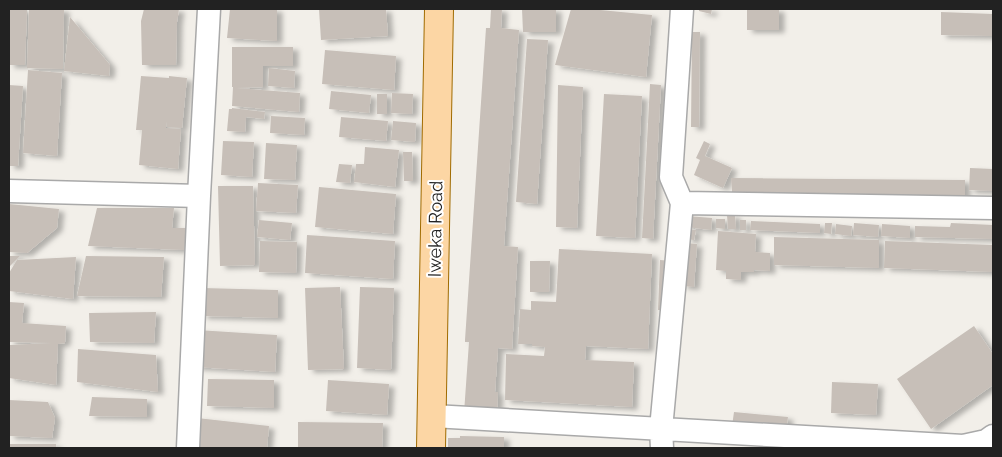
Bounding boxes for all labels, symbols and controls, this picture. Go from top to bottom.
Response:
street label: Iweka Road [424,181,446,277]

